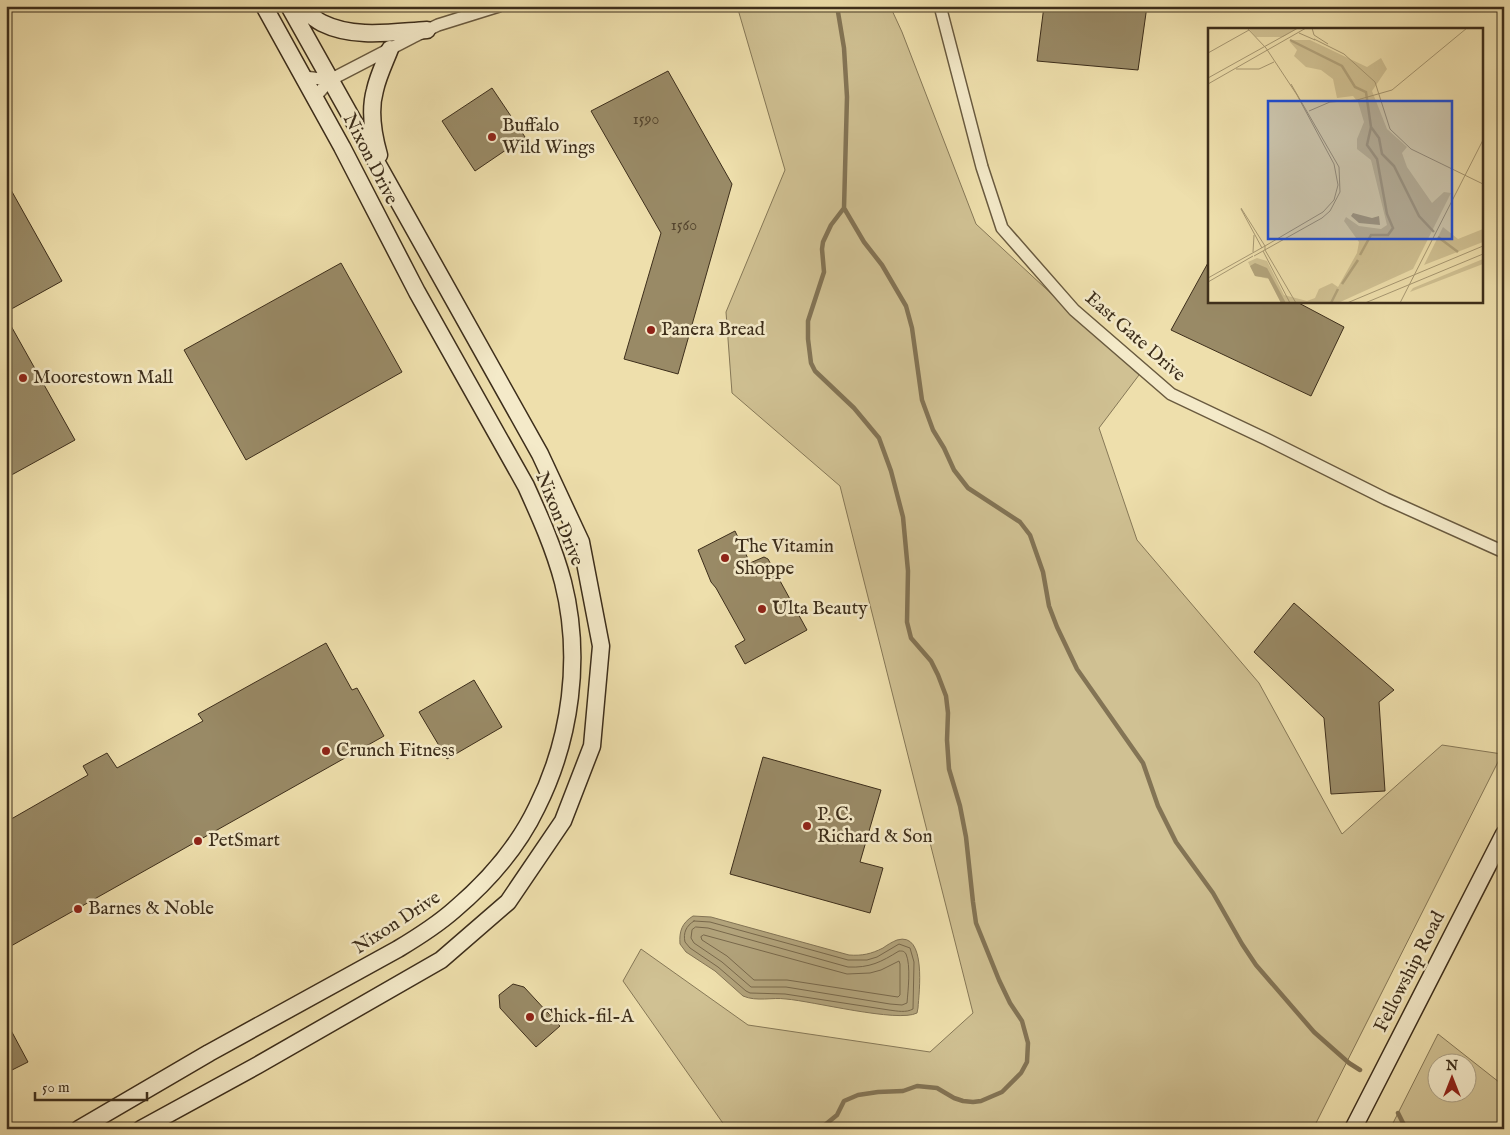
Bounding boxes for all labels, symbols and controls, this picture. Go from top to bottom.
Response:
inset map [1208,28,1482,302]
street label: Nixon Drive [337,109,403,209]
house number: 1590 [633,110,659,130]
place label: Buffalo Wild Wings [502,114,595,160]
marker: Buffalo Wild Wings [486,131,498,143]
house number: 1560 [671,216,697,236]
street label: East Gate Drive [1080,287,1191,387]
place label: Panera Bread [661,318,766,342]
marker: Panera Bread [645,324,657,336]
place label: Moorestown Mall [33,366,174,390]
marker: Moorestown Mall [17,372,29,384]
street label: Nixon Drive [529,469,589,570]
place label: The Vitamin Shoppe [735,535,834,581]
marker: The Vitamin Shoppe [719,552,731,564]
place label: Ulta Beauty [772,597,868,621]
marker: Ulta Beauty [756,603,768,615]
place label: Crunch Fitness [336,739,455,763]
marker: Crunch Fitness [320,745,332,757]
place label: P. C. Richard & Son [817,803,933,849]
marker: P. C. Richard & Son [801,820,813,832]
place label: PetSmart [208,829,281,853]
marker: PetSmart [192,835,204,847]
street label: Nixon Drive [349,886,445,960]
place label: Barnes & Noble [88,897,214,921]
marker: Barnes & Noble [72,903,84,915]
street label: Fellowship Road [1369,907,1451,1037]
place label: Chick-fil-A [540,1005,635,1029]
marker: Chick-fil-A [524,1011,536,1023]
north arrow [1428,1052,1478,1102]
text: N [1445,1057,1458,1075]
scale bar [35,1070,148,1102]
text: 50 m [42,1078,70,1097]

